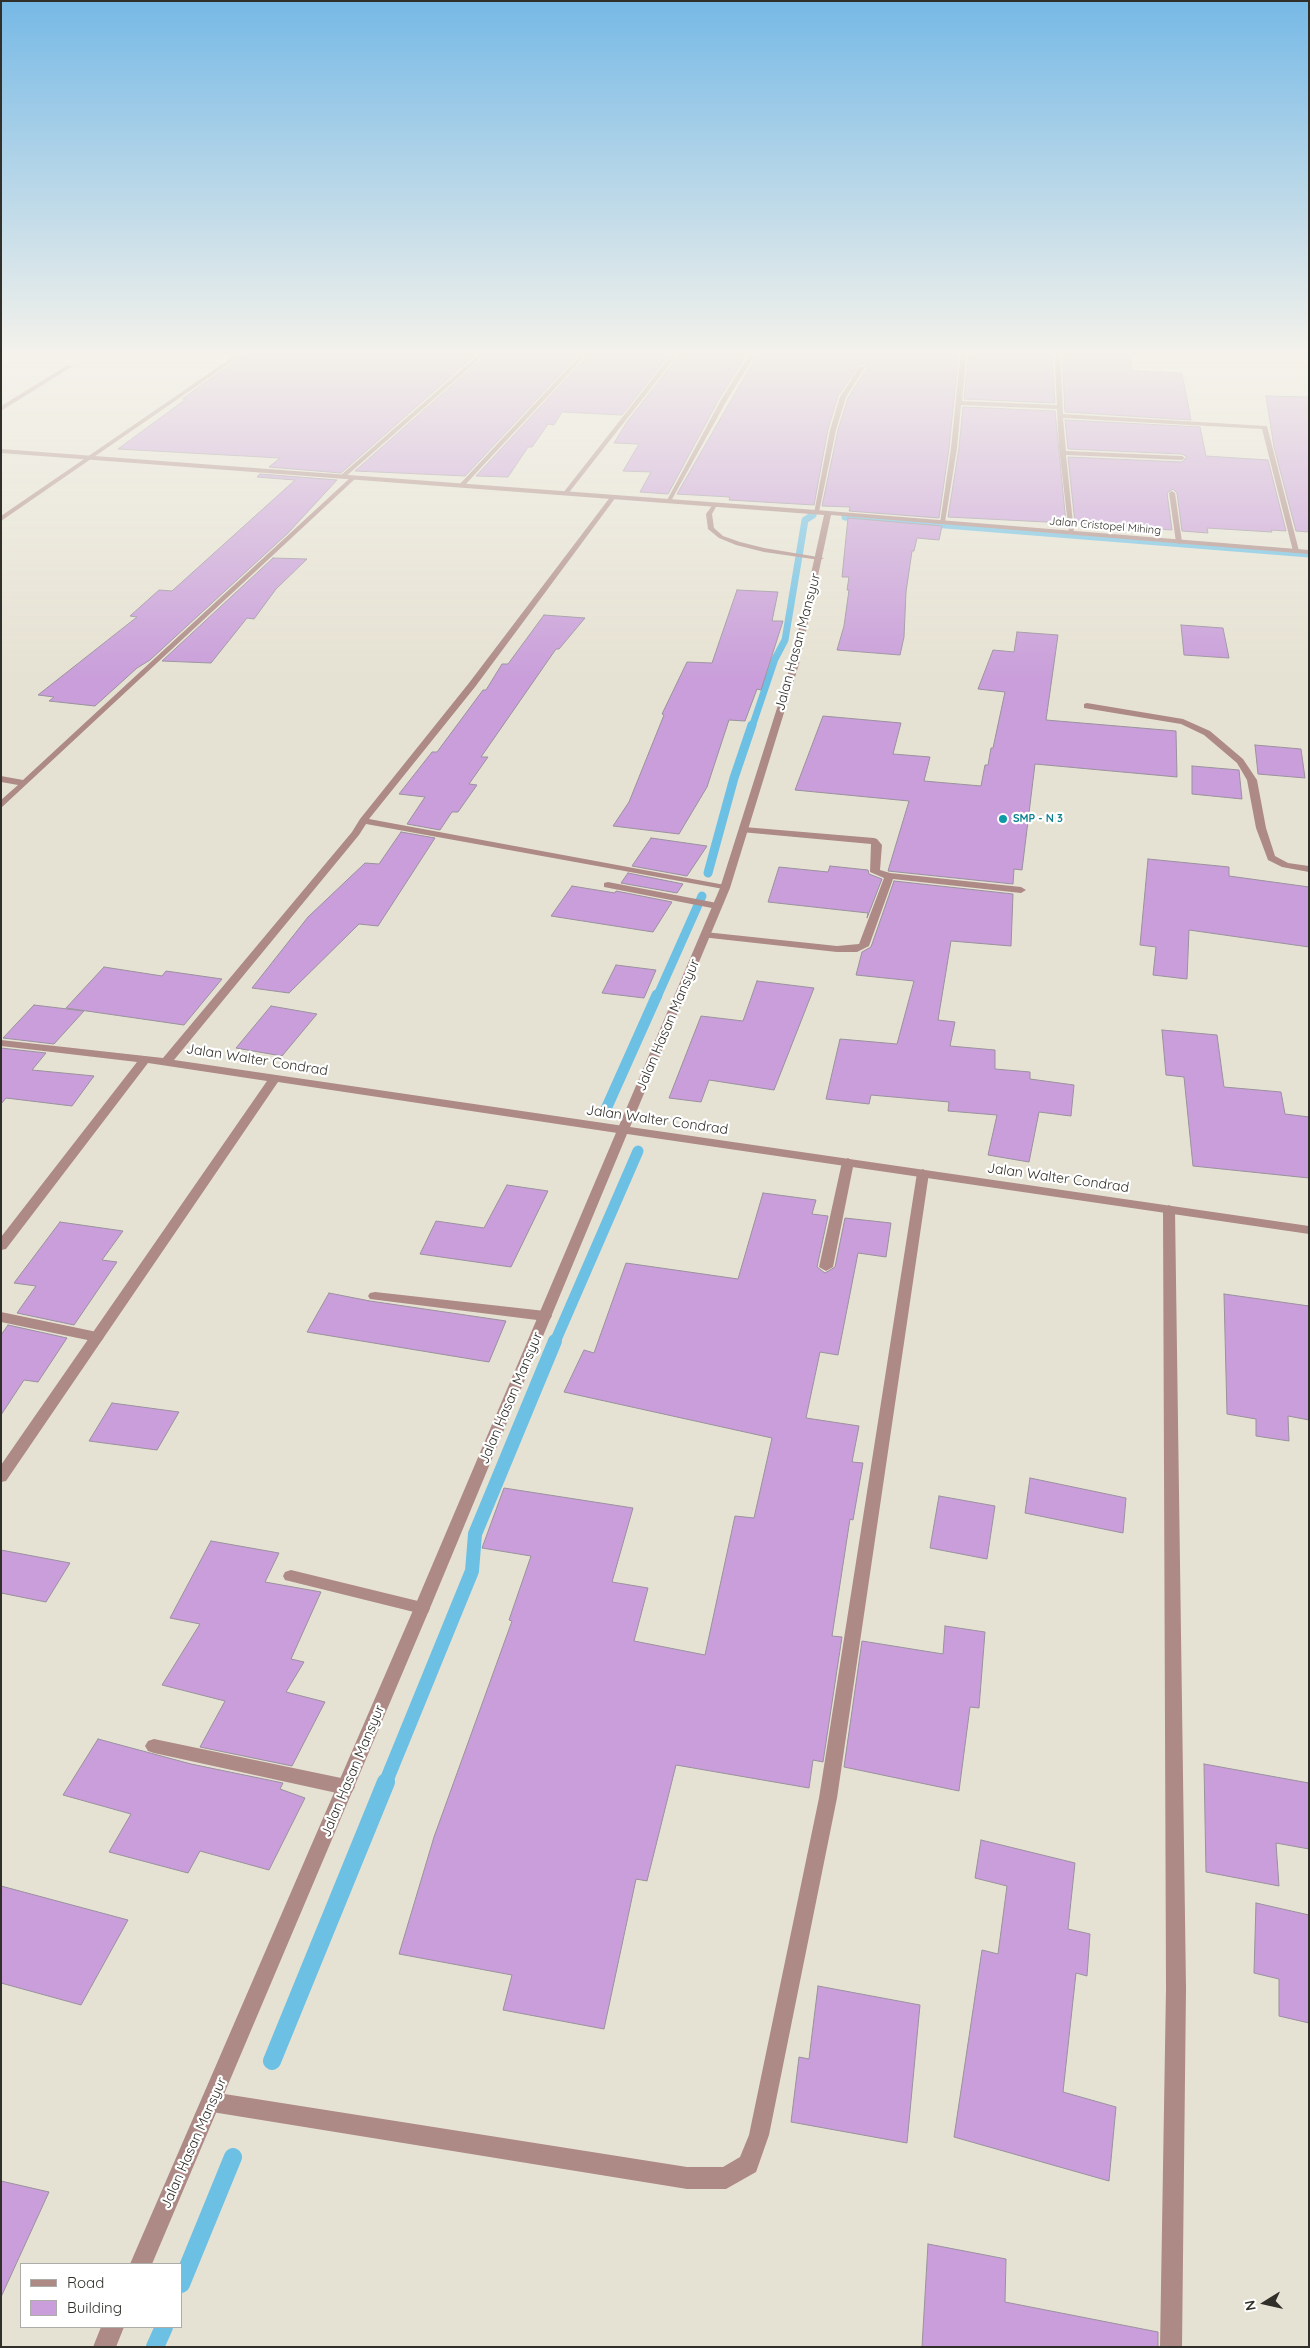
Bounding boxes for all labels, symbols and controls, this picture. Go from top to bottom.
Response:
street label: Jalan Cristopel Mihing [1048,515,1162,537]
street label: Jalan Hasan Mansyur [772,571,824,713]
place label: SMP - N 3 [1013,812,1063,826]
marker: SMP - N 3 [997,813,1009,825]
street label: Jalan Hasan Mansyur [633,956,703,1094]
street label: Jalan Walter Condrad [185,1040,329,1080]
street label: Jalan Walter Condrad [585,1102,729,1138]
street label: Jalan Walter Condrad [986,1160,1130,1196]
street label: Jalan Hasan Mansyur [476,1329,546,1467]
street label: Jalan Hasan Mansyur [318,1702,388,1840]
street label: Jalan Hasan Mansyur [157,2075,231,2211]
legend [20,2263,182,2328]
text: Road [67,2273,104,2292]
north arrow [1240,2278,1290,2328]
text: Building [67,2298,122,2317]
text: N [1240,2299,1260,2312]

